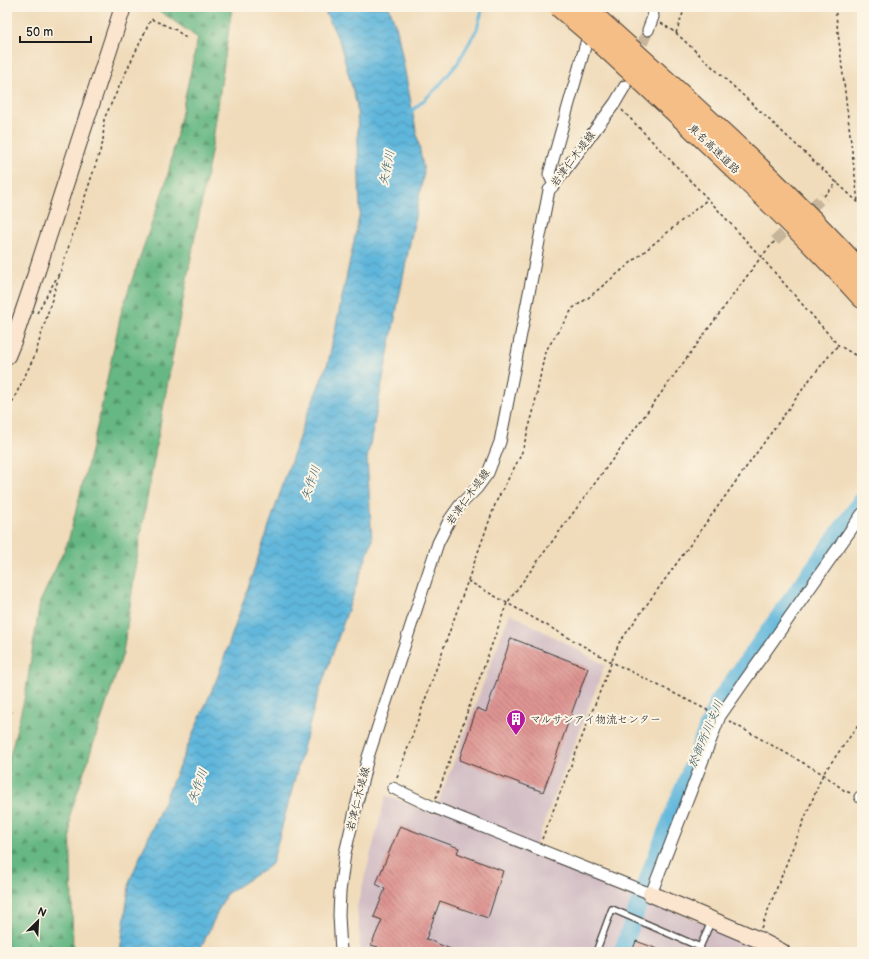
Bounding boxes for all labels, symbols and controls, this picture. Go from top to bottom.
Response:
scale bar [20,18,91,44]
text: 50 m [26,25,53,40]
street label: 東名高速道路 [686,121,742,177]
street label: 岩津仁木堤線 [548,129,598,189]
water label: 矢作川 [376,149,398,187]
water label: 矢作川 [298,464,324,502]
street label: 岩津仁木堤線 [443,466,493,528]
water label: 於御所川支川 [685,698,727,770]
building icon: マルサンアイ物流センター [505,708,527,736]
place label: マルサンアイ物流センター [530,713,661,726]
street label: 岩津仁木堤線 [344,765,372,833]
water label: 矢作川 [185,767,211,805]
north arrow [18,901,58,941]
text: N [35,905,48,920]

